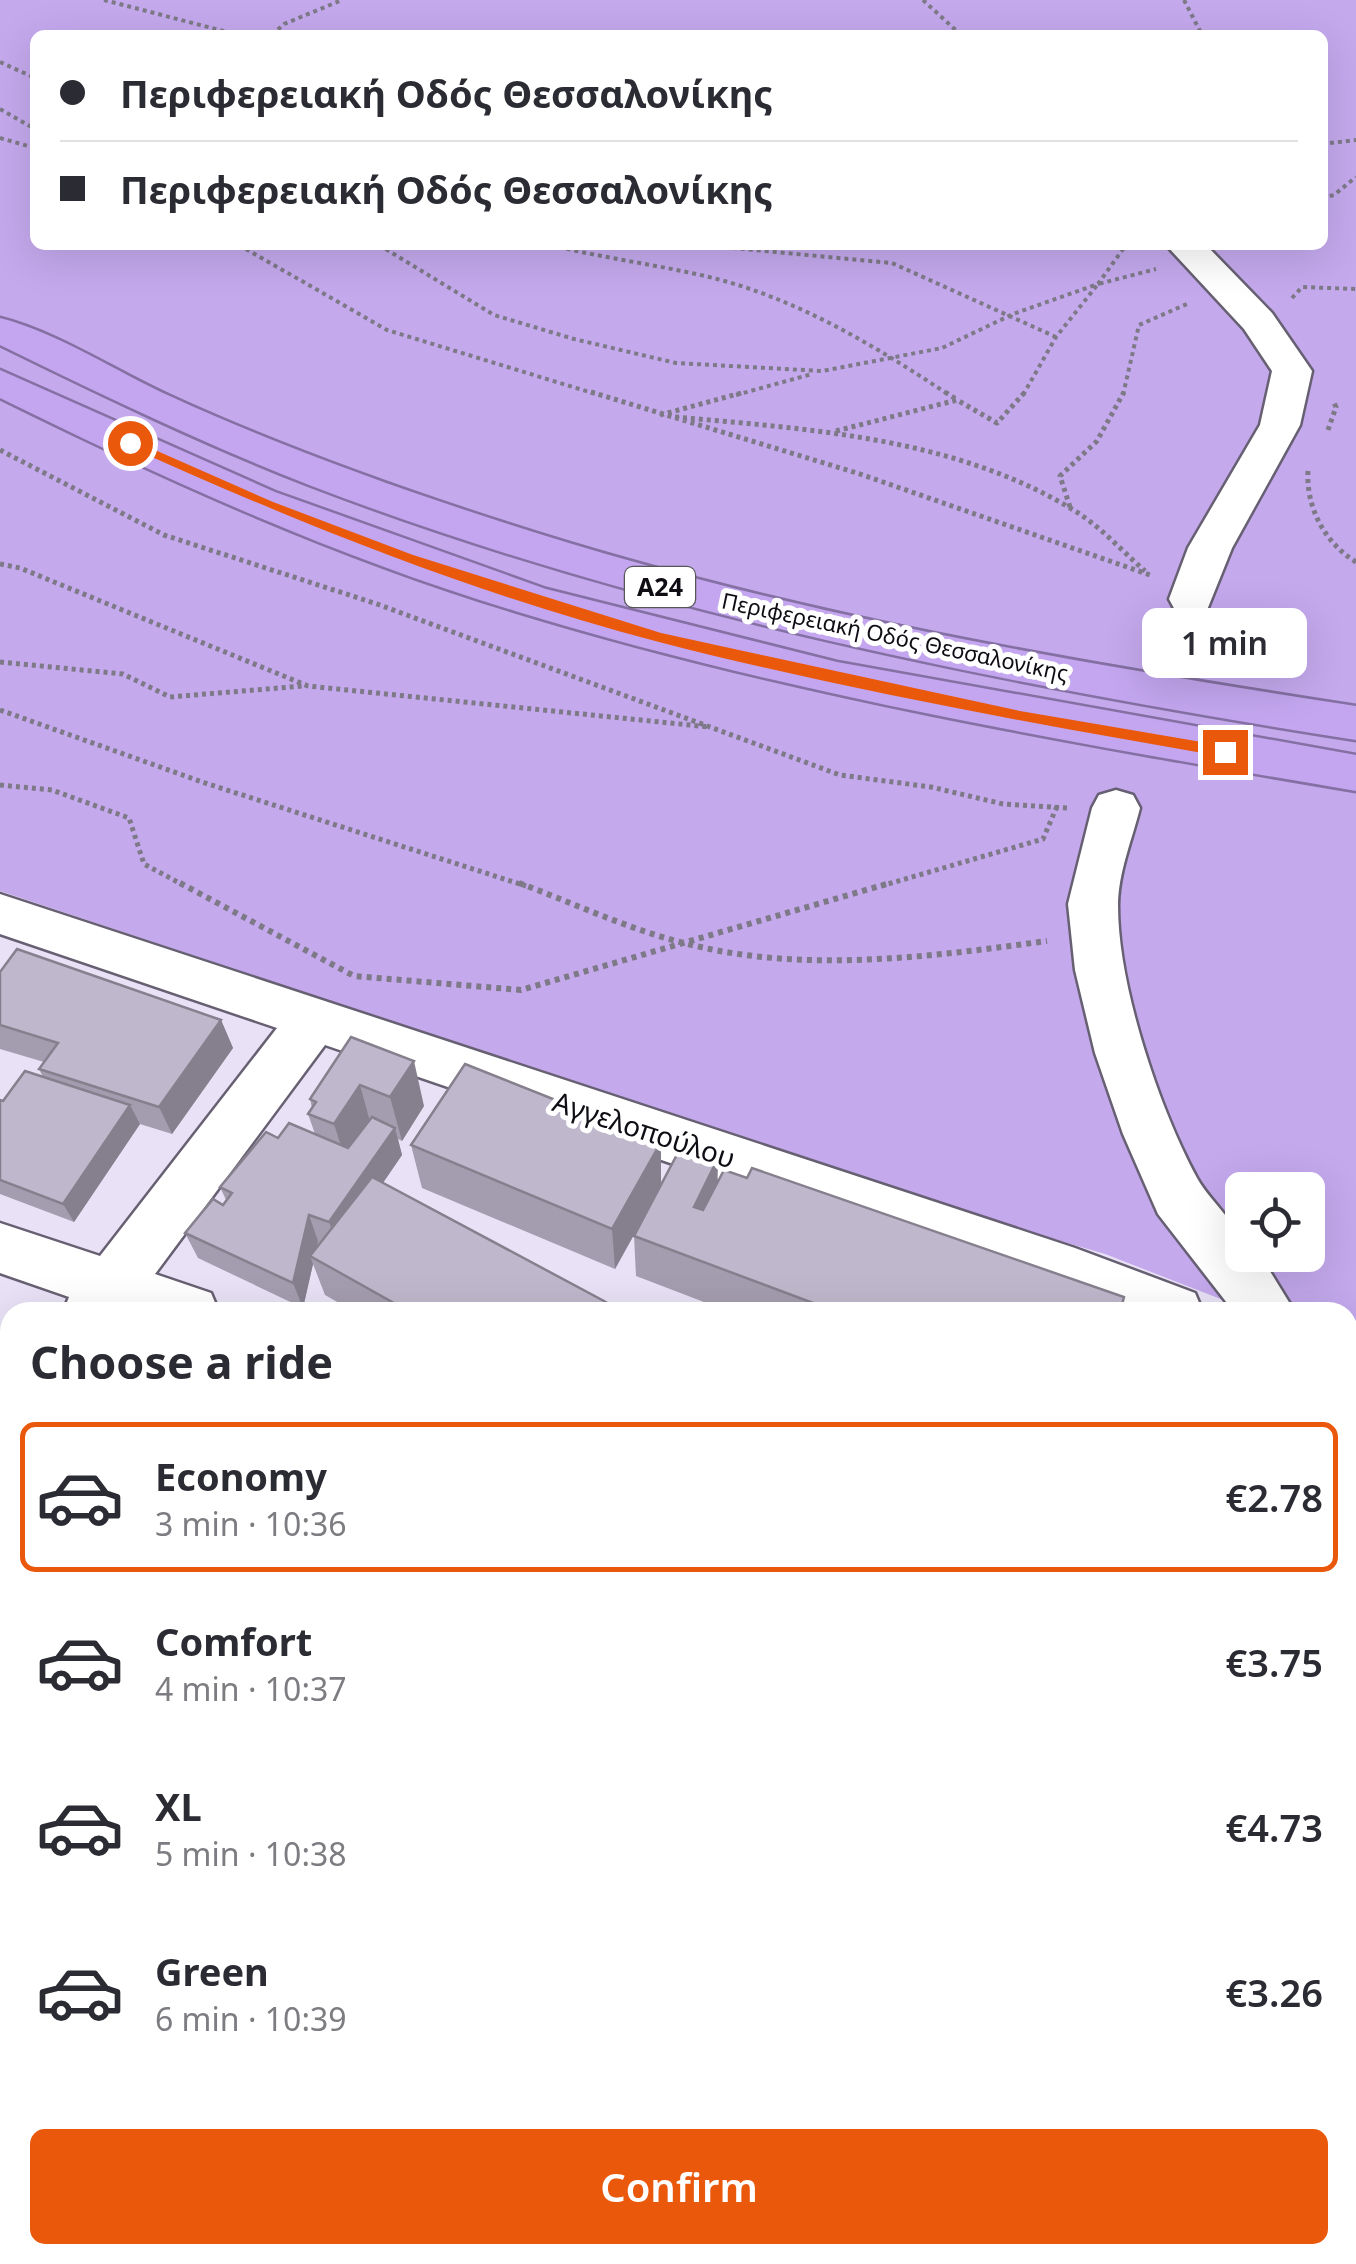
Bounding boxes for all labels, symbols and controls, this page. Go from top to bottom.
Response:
text: Περιφερειακή Οδός Θεσσαλονίκης [120,67,773,119]
text: Περιφερειακή Οδός Θεσσαλονίκης [120,163,773,215]
route start [108,421,153,466]
road number: Α24 [625,567,695,607]
street label: Περιφερειακή Οδός Θεσσαλονίκης [719,585,1071,687]
callout: 1 min [1142,607,1308,677]
text: 1 min [1181,621,1268,664]
route end [1203,730,1248,775]
street label: Αγγελοπούλου [548,1082,740,1176]
map controls [1225,1172,1325,1272]
button: locate [1225,1172,1325,1272]
text: Choose a ride [30,1331,333,1392]
text: Economy [155,1450,327,1502]
icon: car [35,1452,125,1542]
text: €2.78 [1226,1471,1323,1523]
text: 3 min · 10:36 [155,1502,347,1545]
text: Comfort [155,1615,312,1667]
icon: car [35,1617,125,1707]
text: €3.75 [1226,1636,1323,1688]
text: 4 min · 10:37 [155,1667,347,1710]
text: XL [155,1780,202,1832]
icon: car [35,1782,125,1872]
text: €4.73 [1226,1801,1323,1853]
text: 5 min · 10:38 [155,1832,347,1875]
text: Green [155,1945,269,1997]
icon: car [35,1947,125,2037]
text: €3.26 [1226,1966,1323,2018]
text: 6 min · 10:39 [155,1997,347,2040]
button: Confirm [30,2129,1328,2244]

